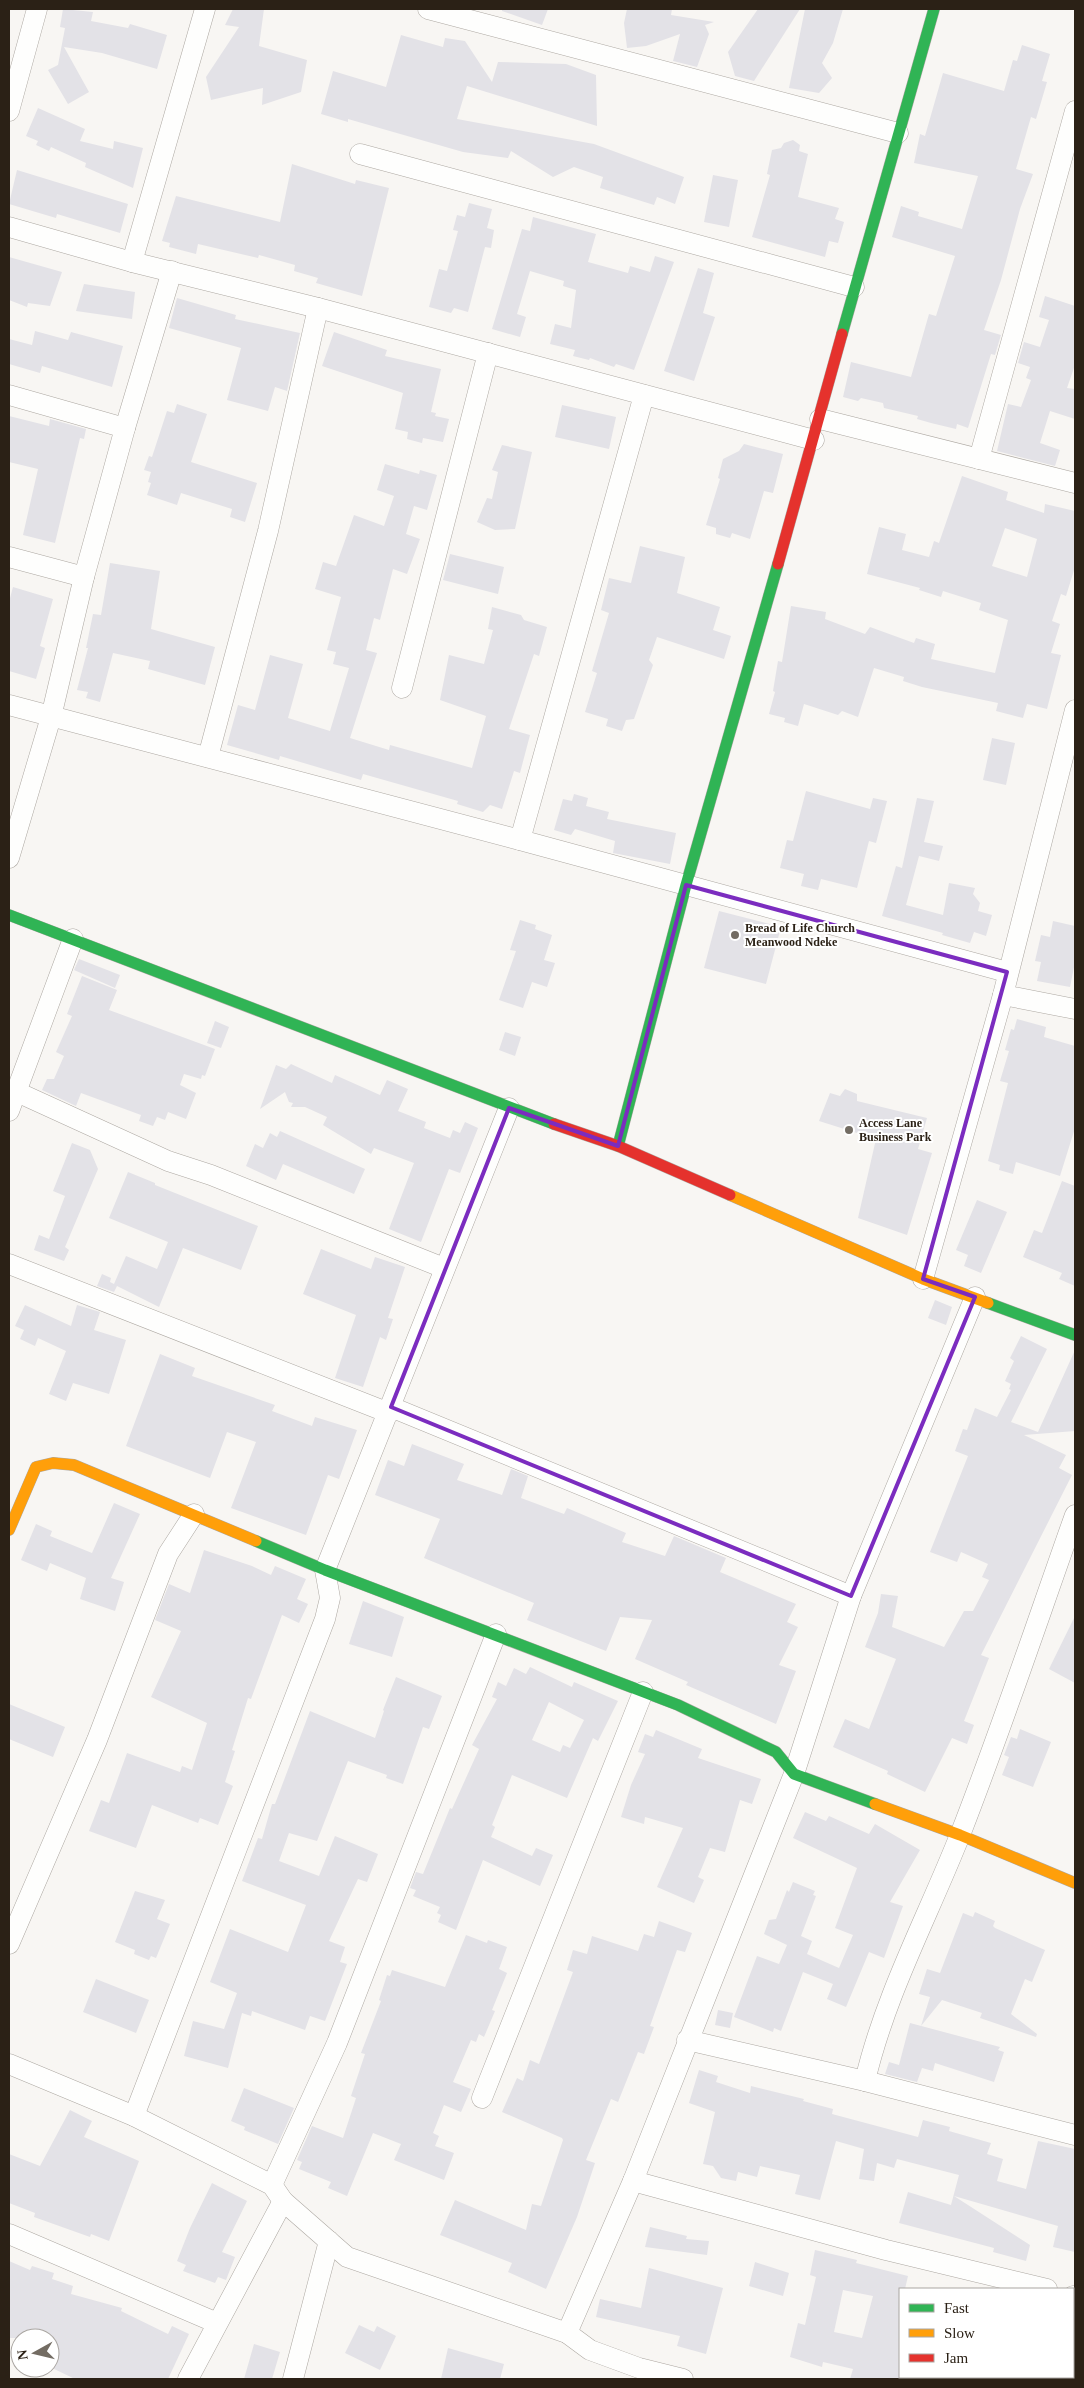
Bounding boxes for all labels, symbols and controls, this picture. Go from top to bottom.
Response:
place label: Bread of Life Church Meanwood Ndeke [745,921,855,949]
marker: Bread of Life Church Meanwood Ndeke [729,929,741,941]
place label: Access Lane Business Park [859,1116,932,1144]
marker: Access Lane Business Park [843,1124,855,1136]
legend [899,2288,1074,2378]
text: Fast [944,2300,970,2316]
text: Slow [944,2325,975,2341]
north arrow [10,2328,60,2378]
text: N [14,2349,31,2361]
text: Jam [944,2350,968,2366]

